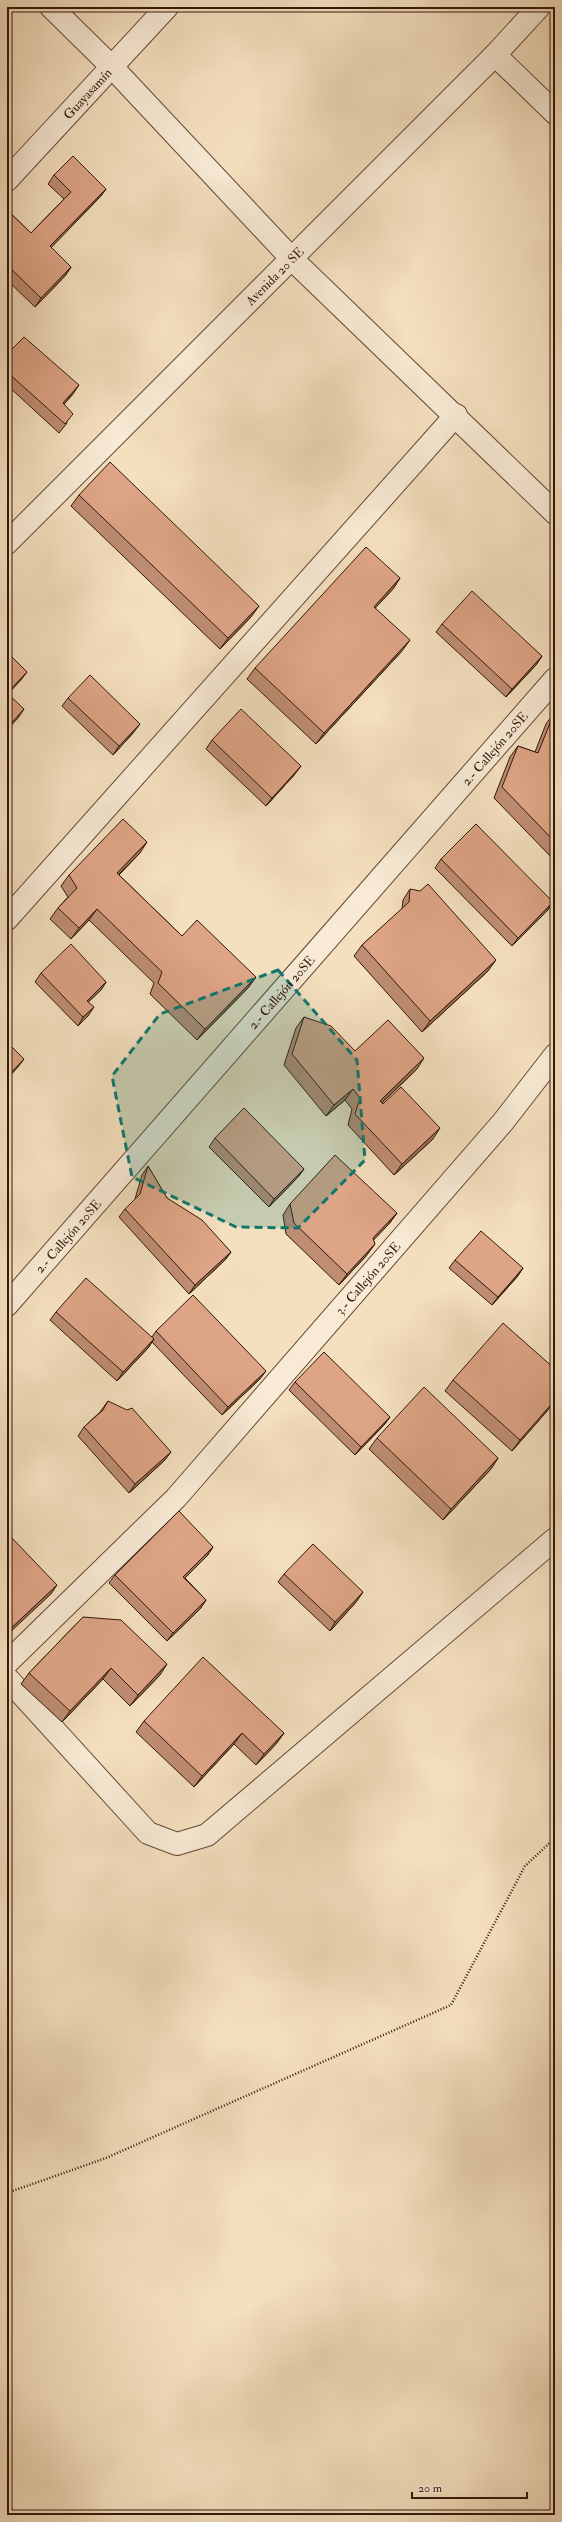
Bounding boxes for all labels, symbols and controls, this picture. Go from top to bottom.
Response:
street label: Guayasamín [60,65,116,123]
street label: Avenida 20 SE [242,244,308,310]
street label: 2.- Callejón 20SE [459,709,532,789]
street label: 2.- Callejón 20SE [245,952,318,1033]
street label: 2.- Callejón 20SE [32,1196,105,1277]
street label: 3.- Callejón 20SE [332,1239,404,1318]
scale bar [412,2474,527,2500]
text: 20 m [418,2481,443,2496]

